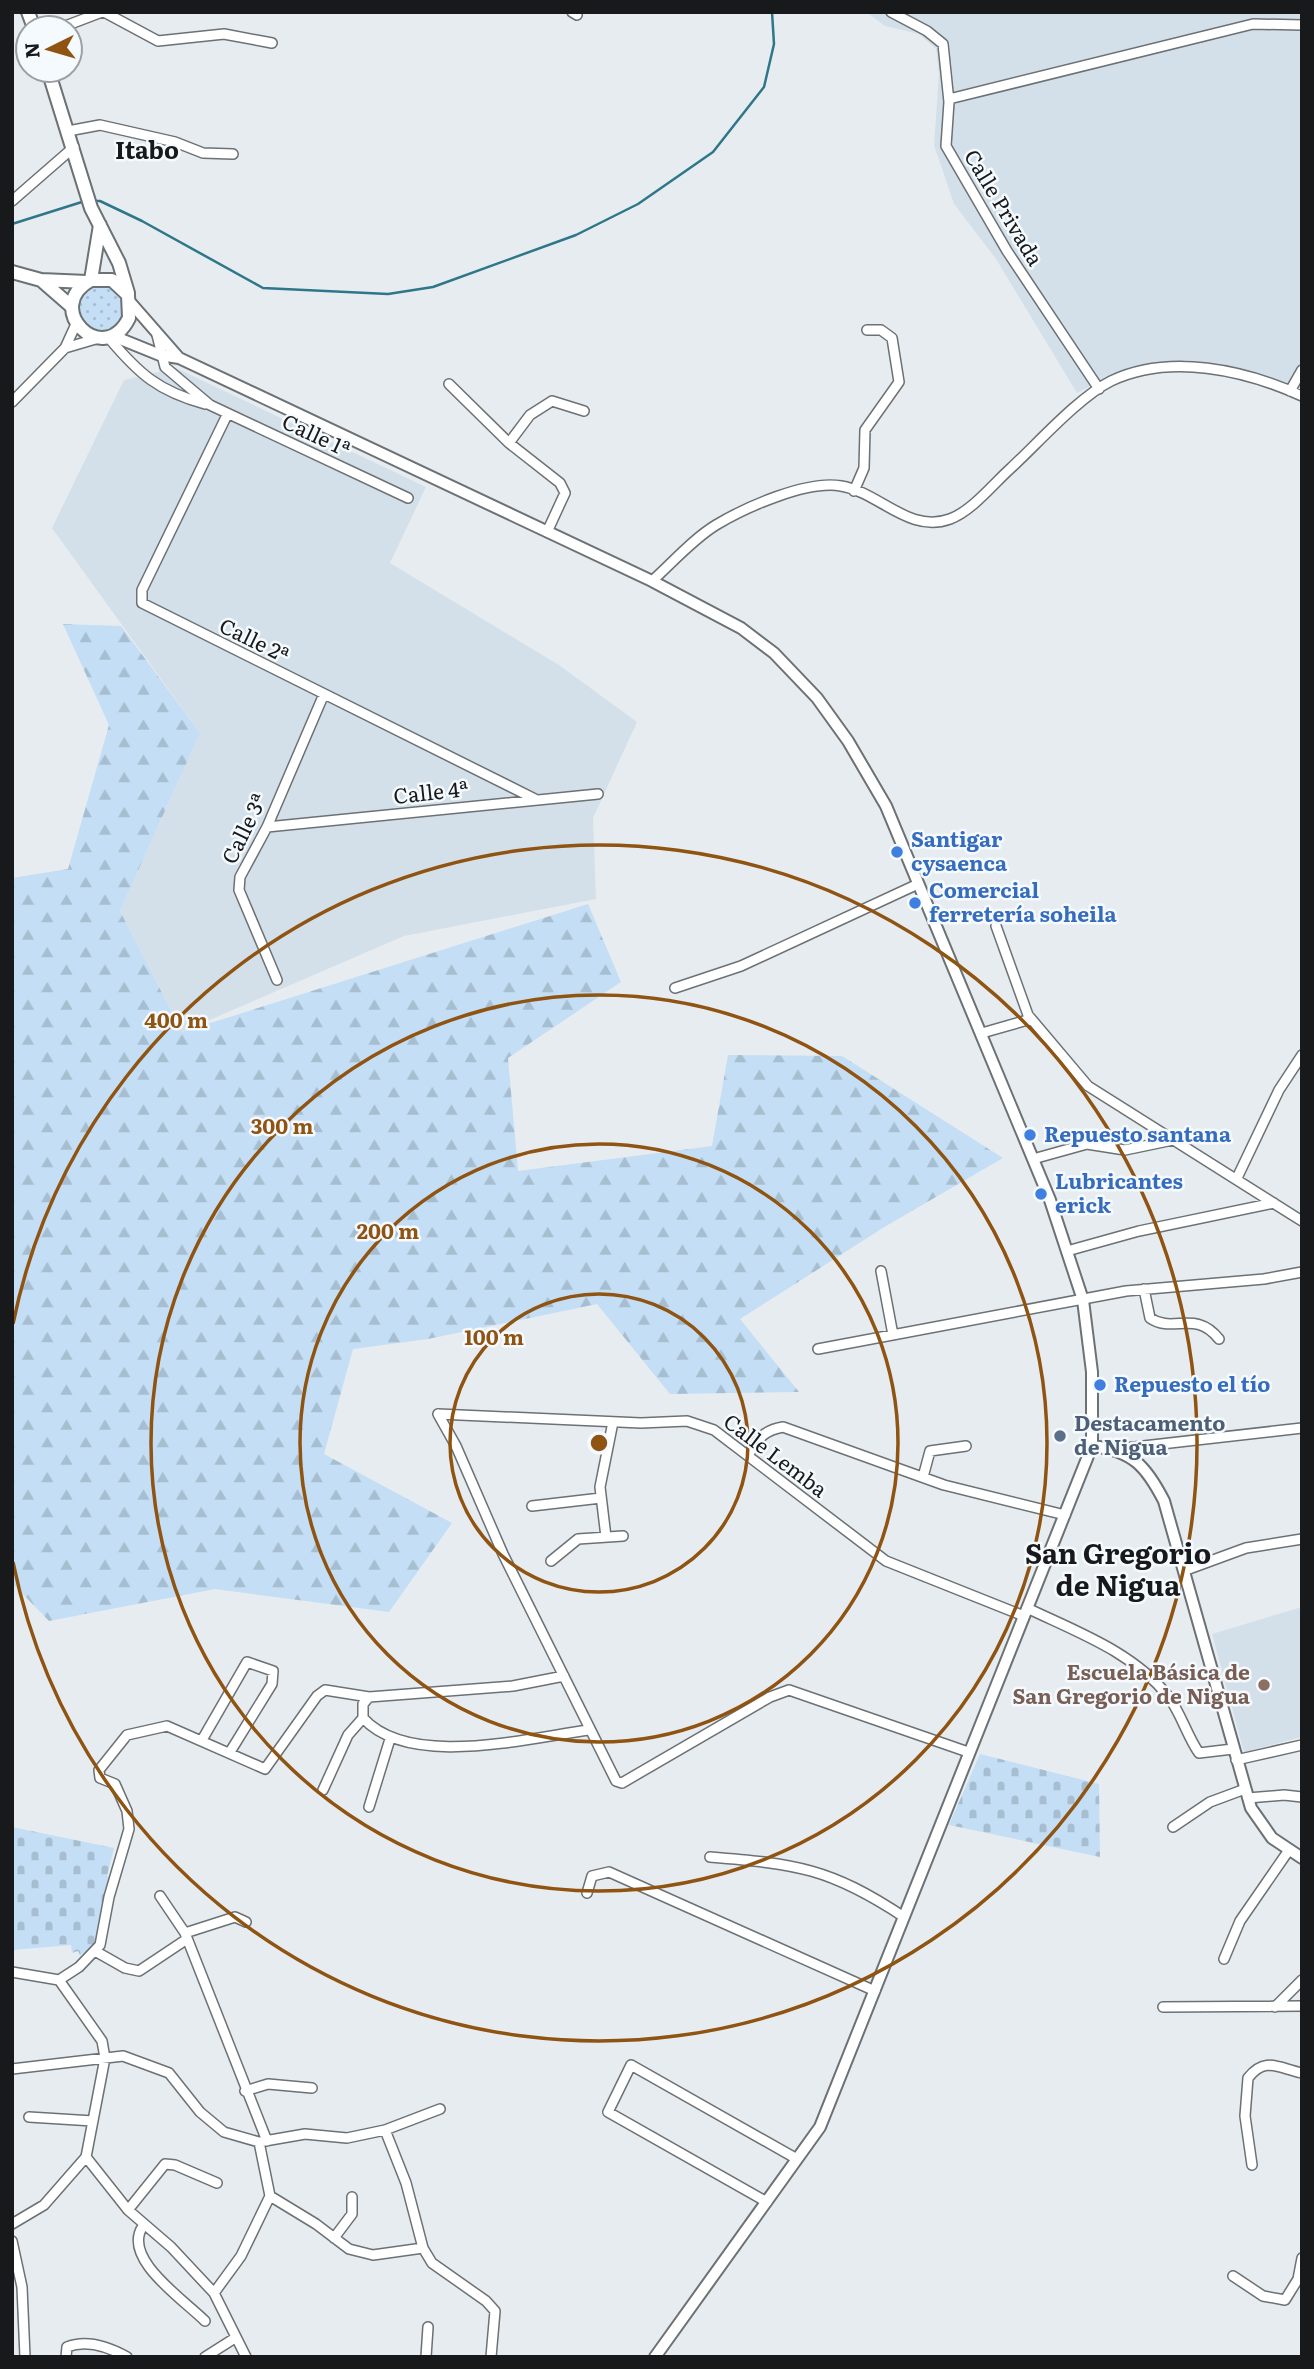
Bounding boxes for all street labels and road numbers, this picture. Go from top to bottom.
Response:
street label: Calle Privada [958,143,1053,271]
street label: Calle 1ª [278,404,356,463]
street label: Calle 2ª [215,609,295,669]
street label: Calle 4ª [392,771,470,810]
street label: Calle 3ª [212,787,273,868]
street label: Calle Lemba [718,1405,835,1504]

